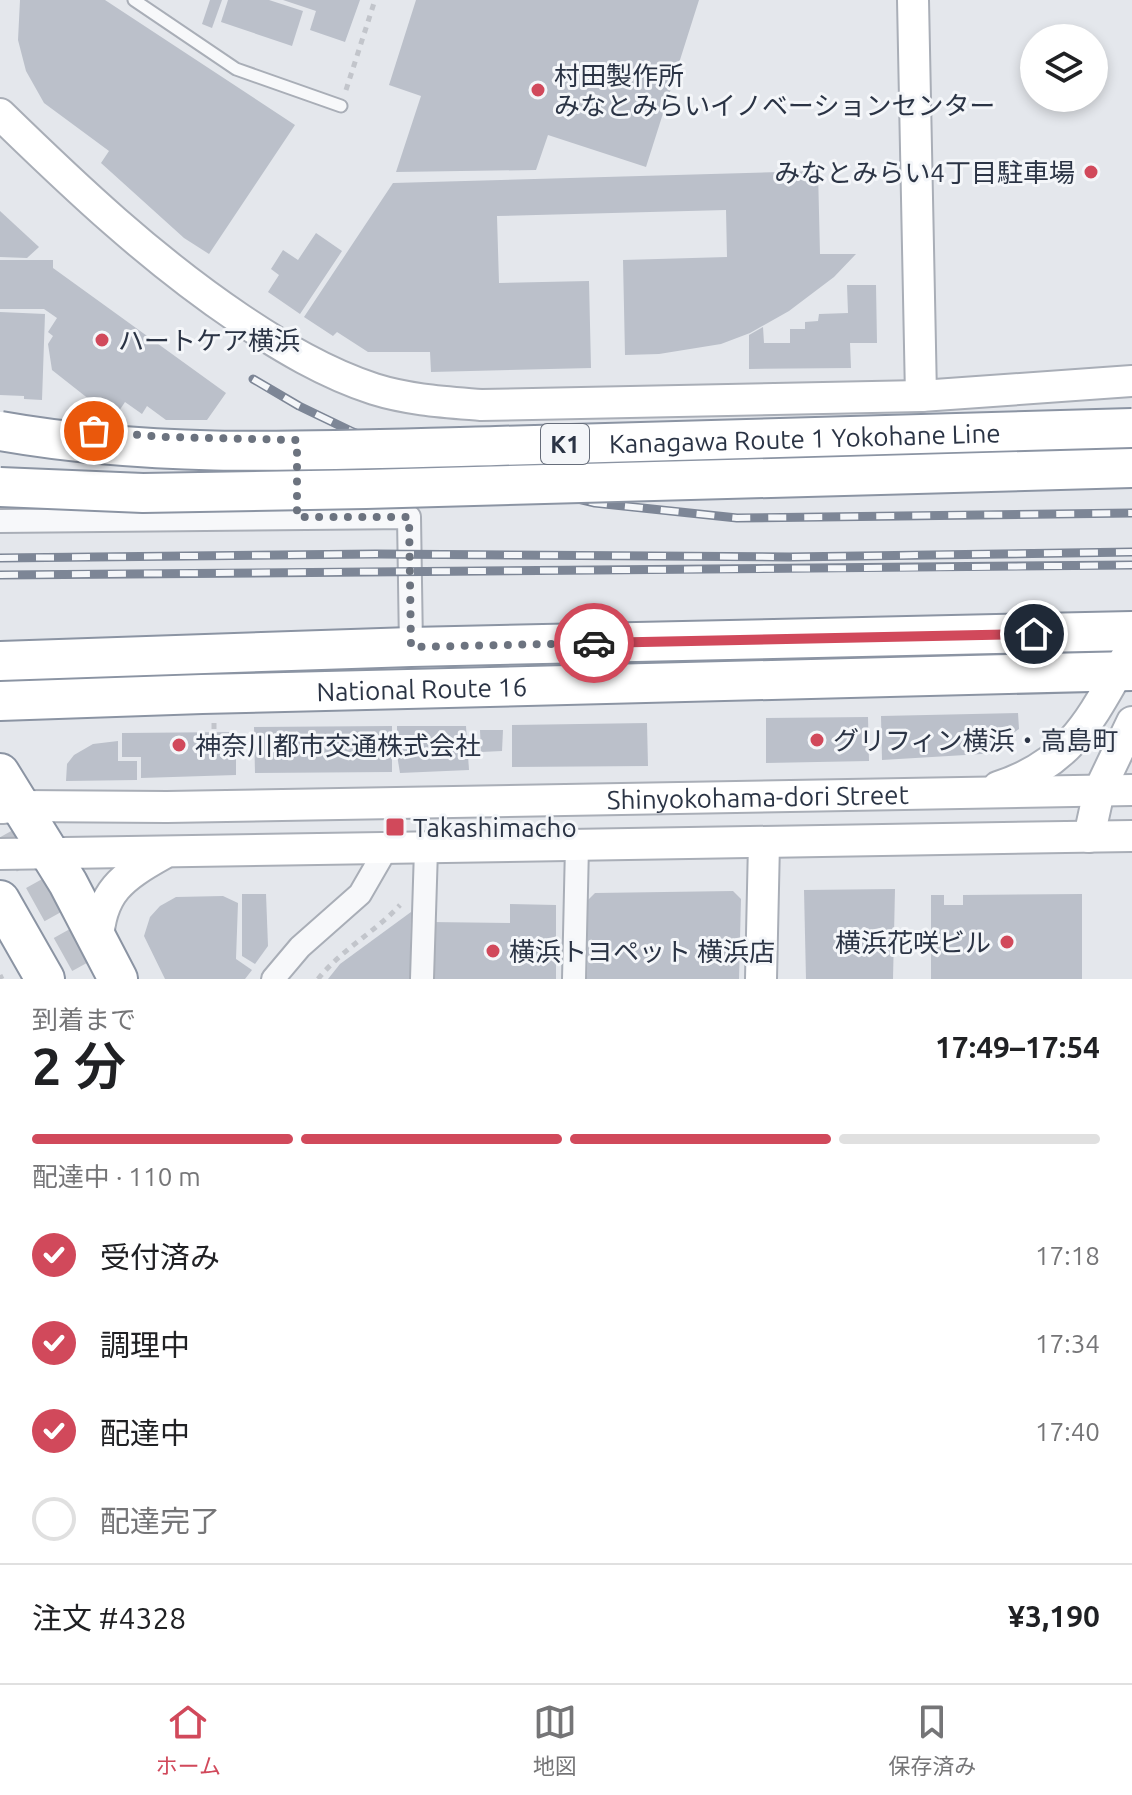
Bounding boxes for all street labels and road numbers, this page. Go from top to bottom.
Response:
street label: Kanagawa Route 1 Yokohane Line [609,418,1001,458]
road number: K1 [541,424,589,464]
street label: National Route 16 [316,671,528,706]
street label: Shinyokohama-dori Street [607,779,909,814]

